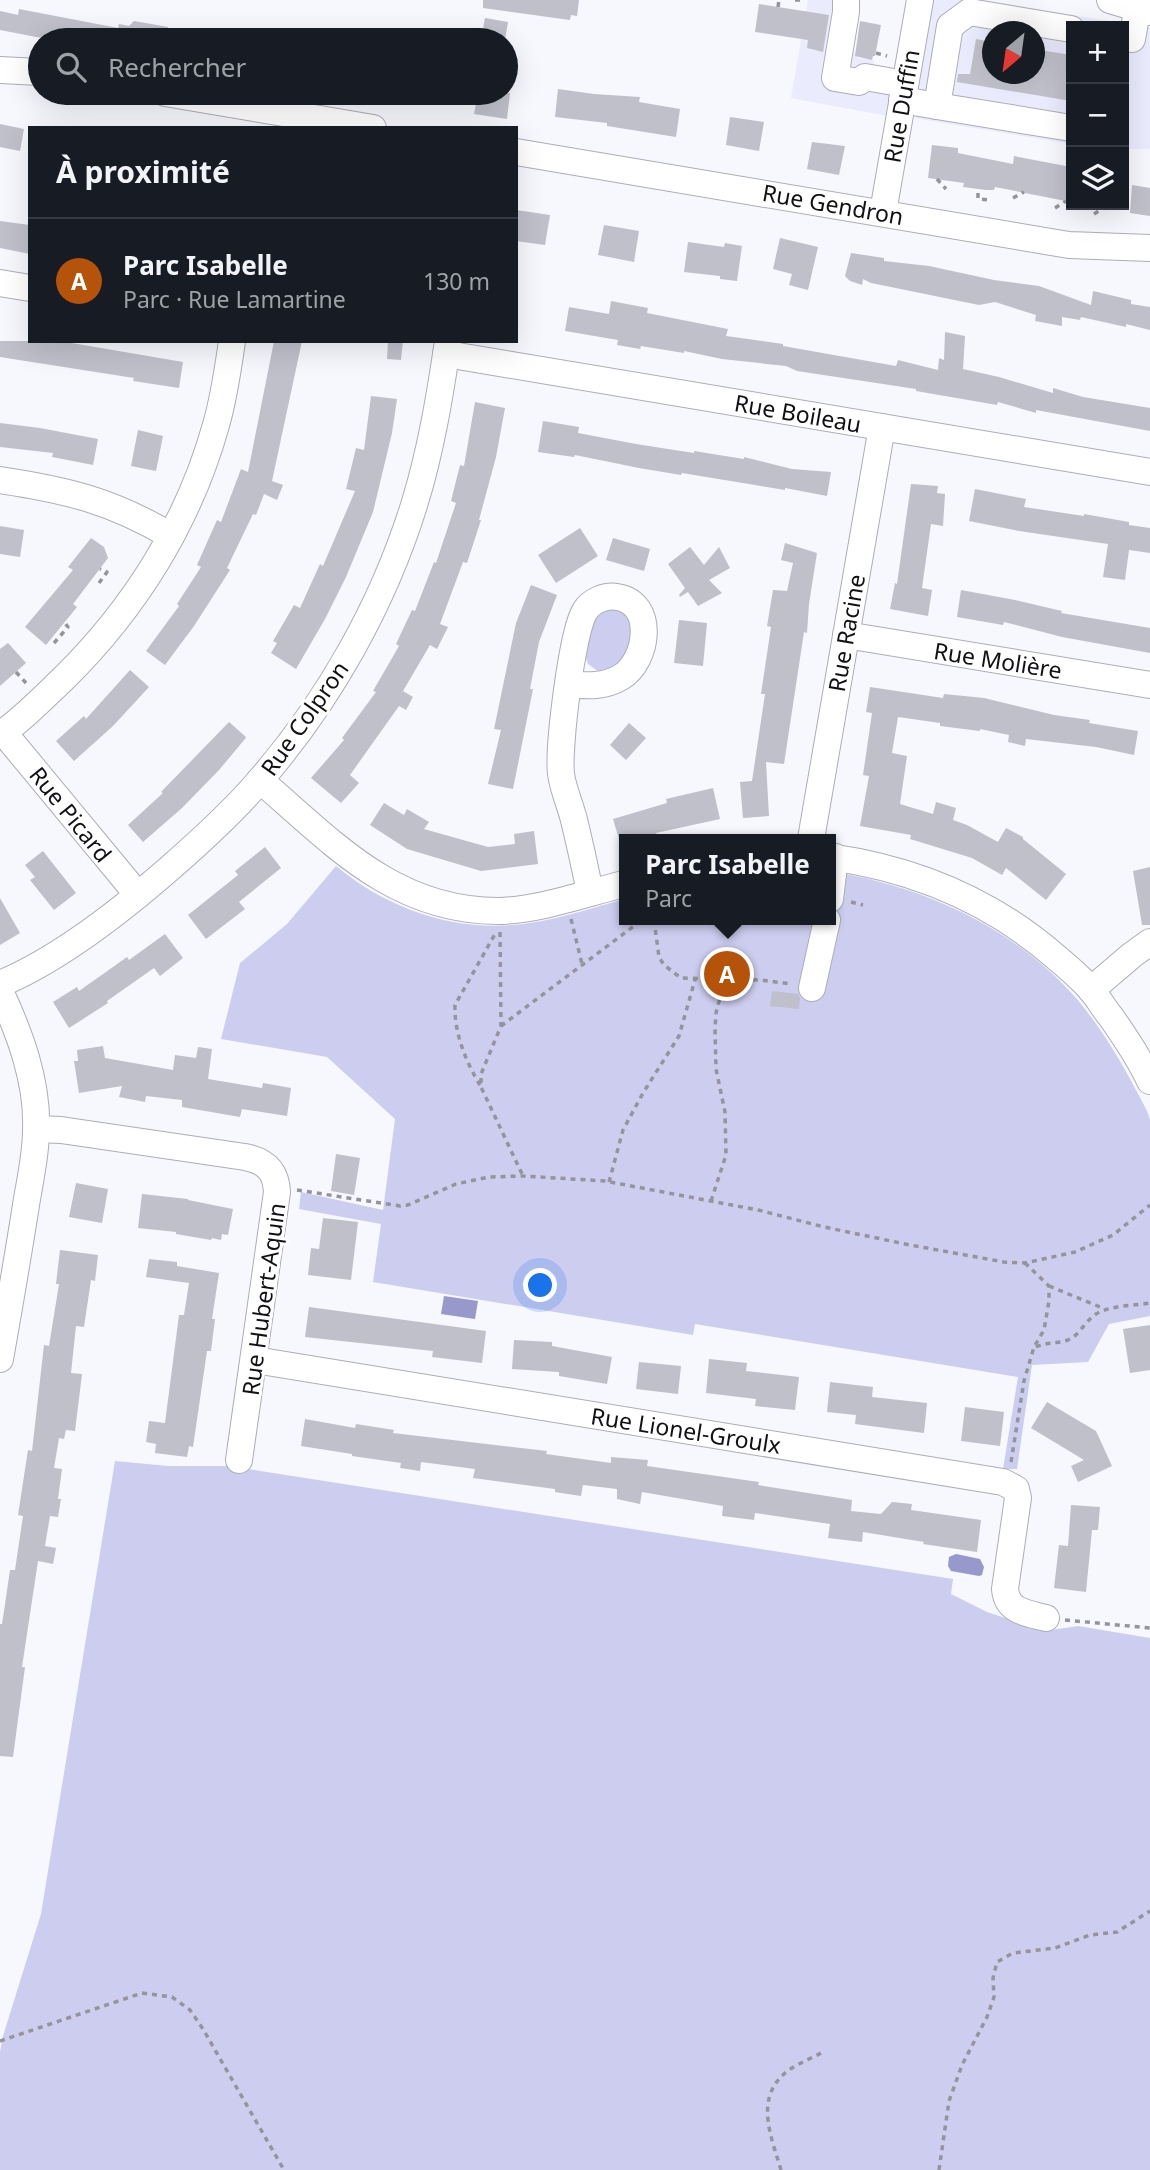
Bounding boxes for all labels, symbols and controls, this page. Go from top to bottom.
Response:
north arrow [982,21,1045,84]
map controls [1066,21,1129,210]
button: + [1066,21,1129,84]
search box [28,28,518,105]
street label: Rue Duffin [875,47,927,165]
icon: search [52,48,90,86]
text: Rechercher [108,49,246,85]
button: − [1066,84,1129,147]
button: layers [1066,147,1129,210]
text: À proximité [56,151,230,192]
street label: Rue Gendron [760,176,906,232]
text: Parc Isabelle [123,247,288,283]
text: A [71,265,87,297]
text: 130 m [423,265,490,297]
text: Parc · Rue Lamartine [123,283,346,315]
street label: Rue Boileau [732,386,864,440]
street label: Rue Racine [820,572,872,694]
street label: Rue Molière [932,634,1064,686]
street label: Rue Colpron [253,654,355,782]
street label: Rue Picard [23,759,119,869]
popup [619,834,836,925]
text: Parc Isabelle [645,846,810,882]
text: Parc [645,882,692,914]
pin: A [704,948,750,1000]
street label: Rue Hubert-Aquin [234,1201,292,1397]
your location [523,1268,557,1302]
street label: Rue Lionel-Groulx [589,1399,783,1461]

